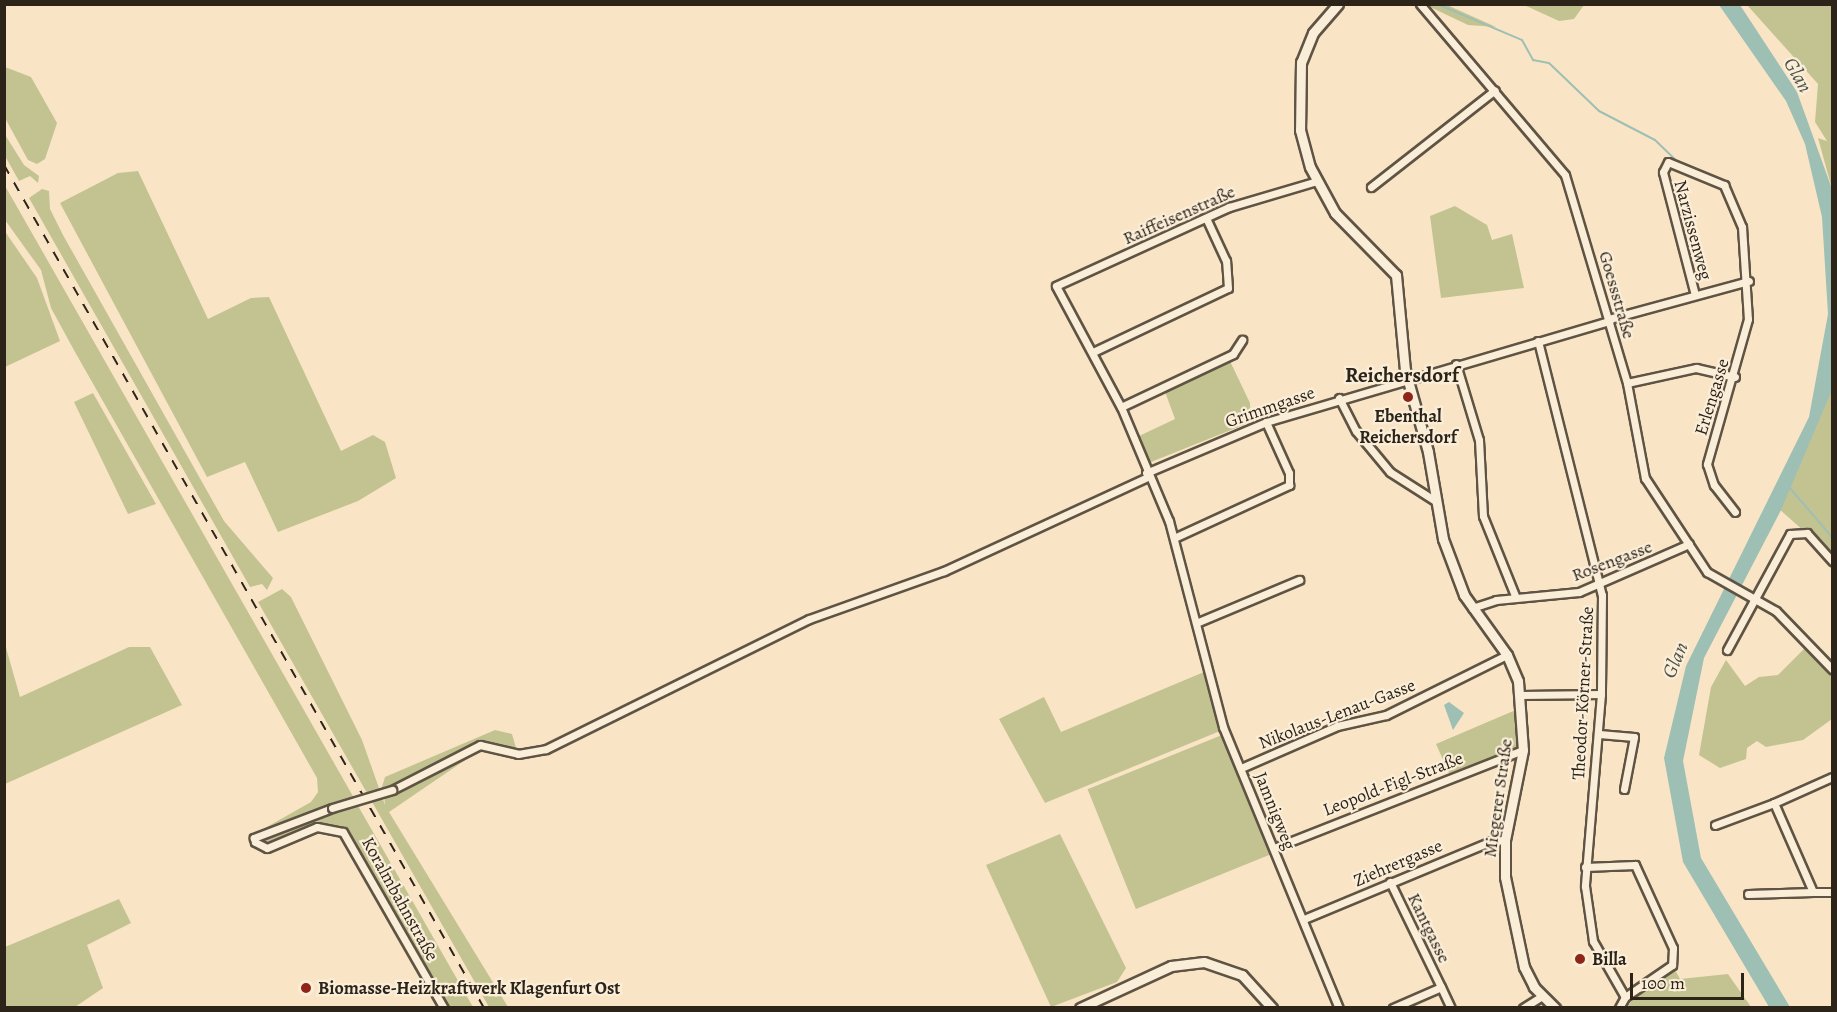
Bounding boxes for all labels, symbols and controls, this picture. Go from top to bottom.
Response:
water label: Glan [1778,53,1818,97]
street label: Narzissenweg [1669,178,1717,282]
street label: Raiffeisenstraße [1120,181,1238,249]
street label: Goessstraße [1594,249,1640,341]
street label: Erlengasse [1690,356,1734,438]
district label: Reichersdorf [1345,362,1459,388]
street label: Grimmgasse [1222,382,1318,432]
marker: Ebenthal Reichersdorf [1401,390,1415,404]
place label: Ebenthal Reichersdorf [1359,406,1457,448]
street label: Rosengasse [1569,536,1655,586]
street label: Theodor-Körner-Straße [1568,606,1598,780]
water label: Glan [1657,638,1693,682]
street label: Nikolaus-Lenau-Gasse [1256,674,1418,754]
street label: Miegerer Straße [1479,737,1517,859]
street label: Leopold-Figl-Straße [1320,747,1466,821]
street label: Jamnigweg [1250,769,1300,853]
street label: Koralmbahnstraße [357,833,443,965]
street label: Ziehrergasse [1350,835,1446,891]
street label: Kantgasse [1403,890,1455,966]
place label: Billa [1592,948,1627,970]
marker: Billa [1573,952,1587,966]
scale bar [1633,961,1747,999]
text: 100 m [1641,971,1685,995]
place label: Biomasse-Heizkraftwerk Klagenfurt Ost [318,977,620,999]
marker: Biomasse-Heizkraftwerk Klagenfurt Ost [299,981,313,995]

